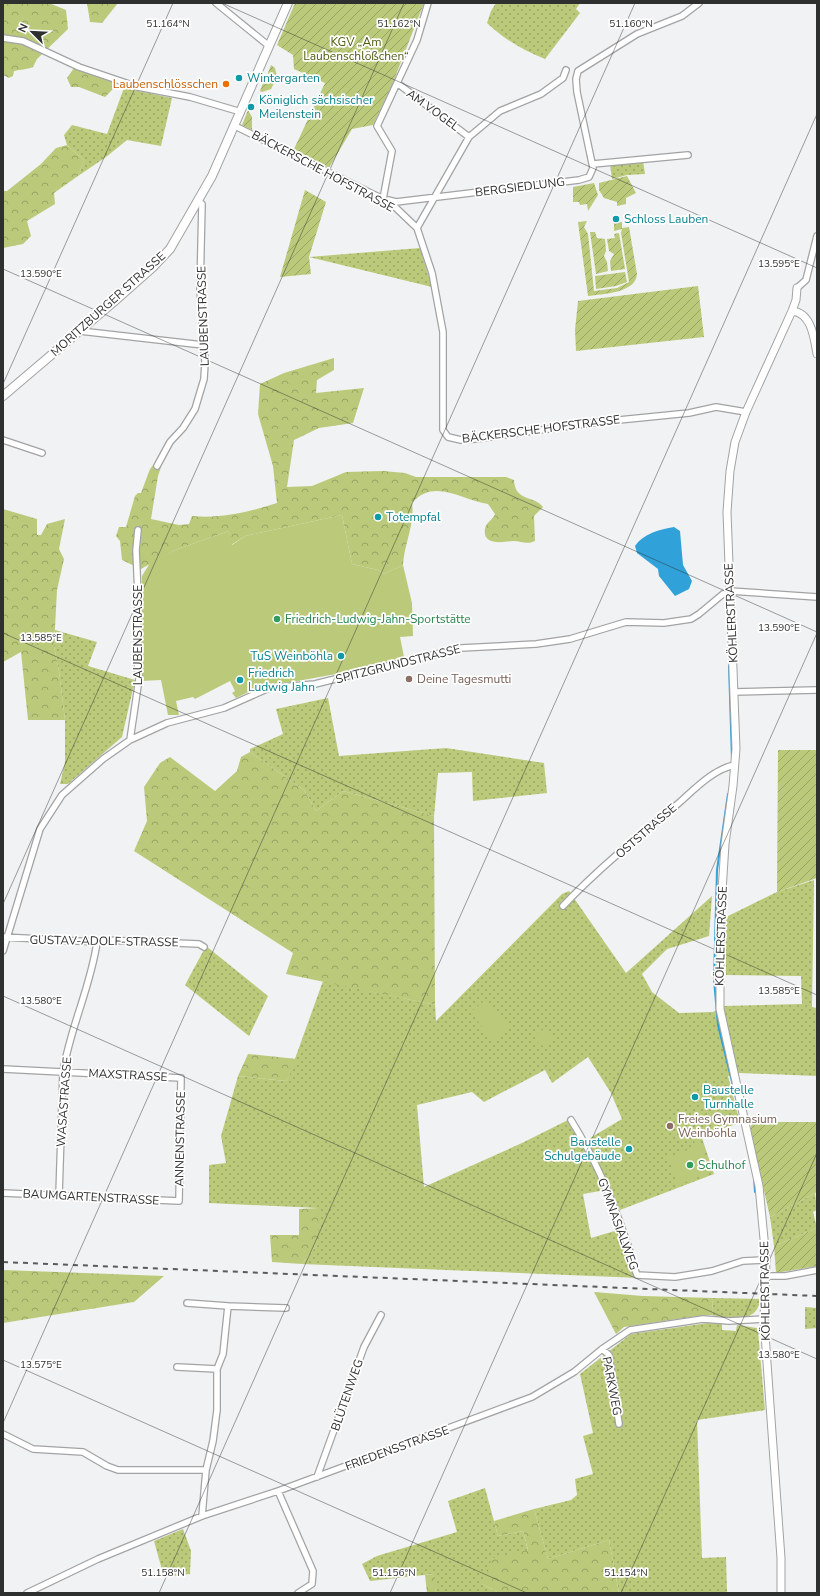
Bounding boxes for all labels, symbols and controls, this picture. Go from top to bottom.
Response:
north arrow [12,12,52,52]
text: 51.164°N [146,17,190,31]
text: 51.162°N [377,17,421,31]
text: 51.160°N [609,17,653,31]
text: N [15,21,32,35]
park label: KGV „Am Laubenschlößchen“ [303,34,409,64]
place label: Wintergarten [247,70,320,86]
marker: Wintergarten [234,73,244,83]
place label: Laubenschlösschen [113,76,218,92]
marker: Laubenschlösschen [221,79,231,89]
street label: AM VOGEL [403,85,463,135]
place label: Königlich sächsischer Meilenstein [259,92,374,122]
marker: Königlich sächsischer Meilenstein [246,102,256,112]
street label: BÄCKERSCHE HOFSTRASSE [249,127,397,215]
street label: BERGSIEDLUNG [474,174,566,200]
place label: Schloss Lauben [624,211,708,227]
marker: Schloss Lauben [611,214,621,224]
street label: MORITZBURGER STRASSE [47,248,169,360]
text: 13.595°E [758,257,800,271]
street label: LAUBENSTRASSE [193,266,213,366]
text: 13.590°E [20,267,62,281]
street label: BÄCKERSCHE HOFSTRASSE [461,411,621,447]
place label: Totempfal [386,509,441,525]
marker: Totempfal [373,512,383,522]
street label: KÖHLERSTRASSE [720,563,742,663]
street label: LAUBENSTRASSE [130,585,146,685]
place label: Friedrich-Ludwig-Jahn-Sportstätte [285,611,471,627]
marker: Friedrich-Ludwig-Jahn-Sportstätte [272,614,282,624]
text: 13.590°E [758,621,800,635]
text: 13.585°E [20,631,62,645]
street label: SPITZGRUNDSTRASSE [334,641,462,687]
place label: TuS Weinböhla [251,648,333,664]
marker: TuS Weinböhla [336,651,346,661]
place label: Friedrich Ludwig Jahn [248,665,315,695]
place label: Deine Tagesmutti [417,671,511,687]
marker: Deine Tagesmutti [404,674,414,684]
marker: Friedrich Ludwig Jahn [235,675,245,685]
street label: OSTSTRASSE [612,800,680,862]
street label: KÖHLERSTRASSE [711,886,731,986]
street label: GUSTAV-ADOLF-STRASSE [29,932,179,950]
text: 13.585°E [758,984,800,998]
text: 13.580°E [20,994,62,1008]
street label: WASASTRASSE [53,1057,75,1147]
street label: MAXSTRASSE [88,1065,168,1085]
place label: Baustelle Turnhalle [703,1082,754,1112]
street label: ANNENSTRASSE [171,1091,189,1187]
marker: Baustelle Turnhalle [690,1092,700,1102]
place label: Freies Gymnasium Weinböhla [678,1111,777,1141]
marker: Freies Gymnasium Weinböhla [665,1121,675,1131]
place label: Baustelle Schulgebäude [544,1134,621,1164]
marker: Baustelle Schulgebäude [624,1144,634,1154]
place label: Schulhof [698,1157,746,1173]
marker: Schulhof [685,1160,695,1170]
street label: GYMNASIALWEG [594,1176,642,1272]
street label: BAUMGARTENSTRASSE [22,1185,160,1209]
street label: KÖHLERSTRASSE [756,1241,774,1341]
text: 13.580°E [758,1348,800,1362]
street label: PARKWEG [598,1355,626,1417]
street label: BLÜTENWEG [327,1357,367,1433]
text: 13.575°E [20,1358,62,1372]
street label: FRIEDENSSTRASSE [343,1422,451,1474]
text: 51.158°N [141,1566,185,1580]
text: 51.156°N [372,1566,416,1580]
text: 51.154°N [604,1566,648,1580]

